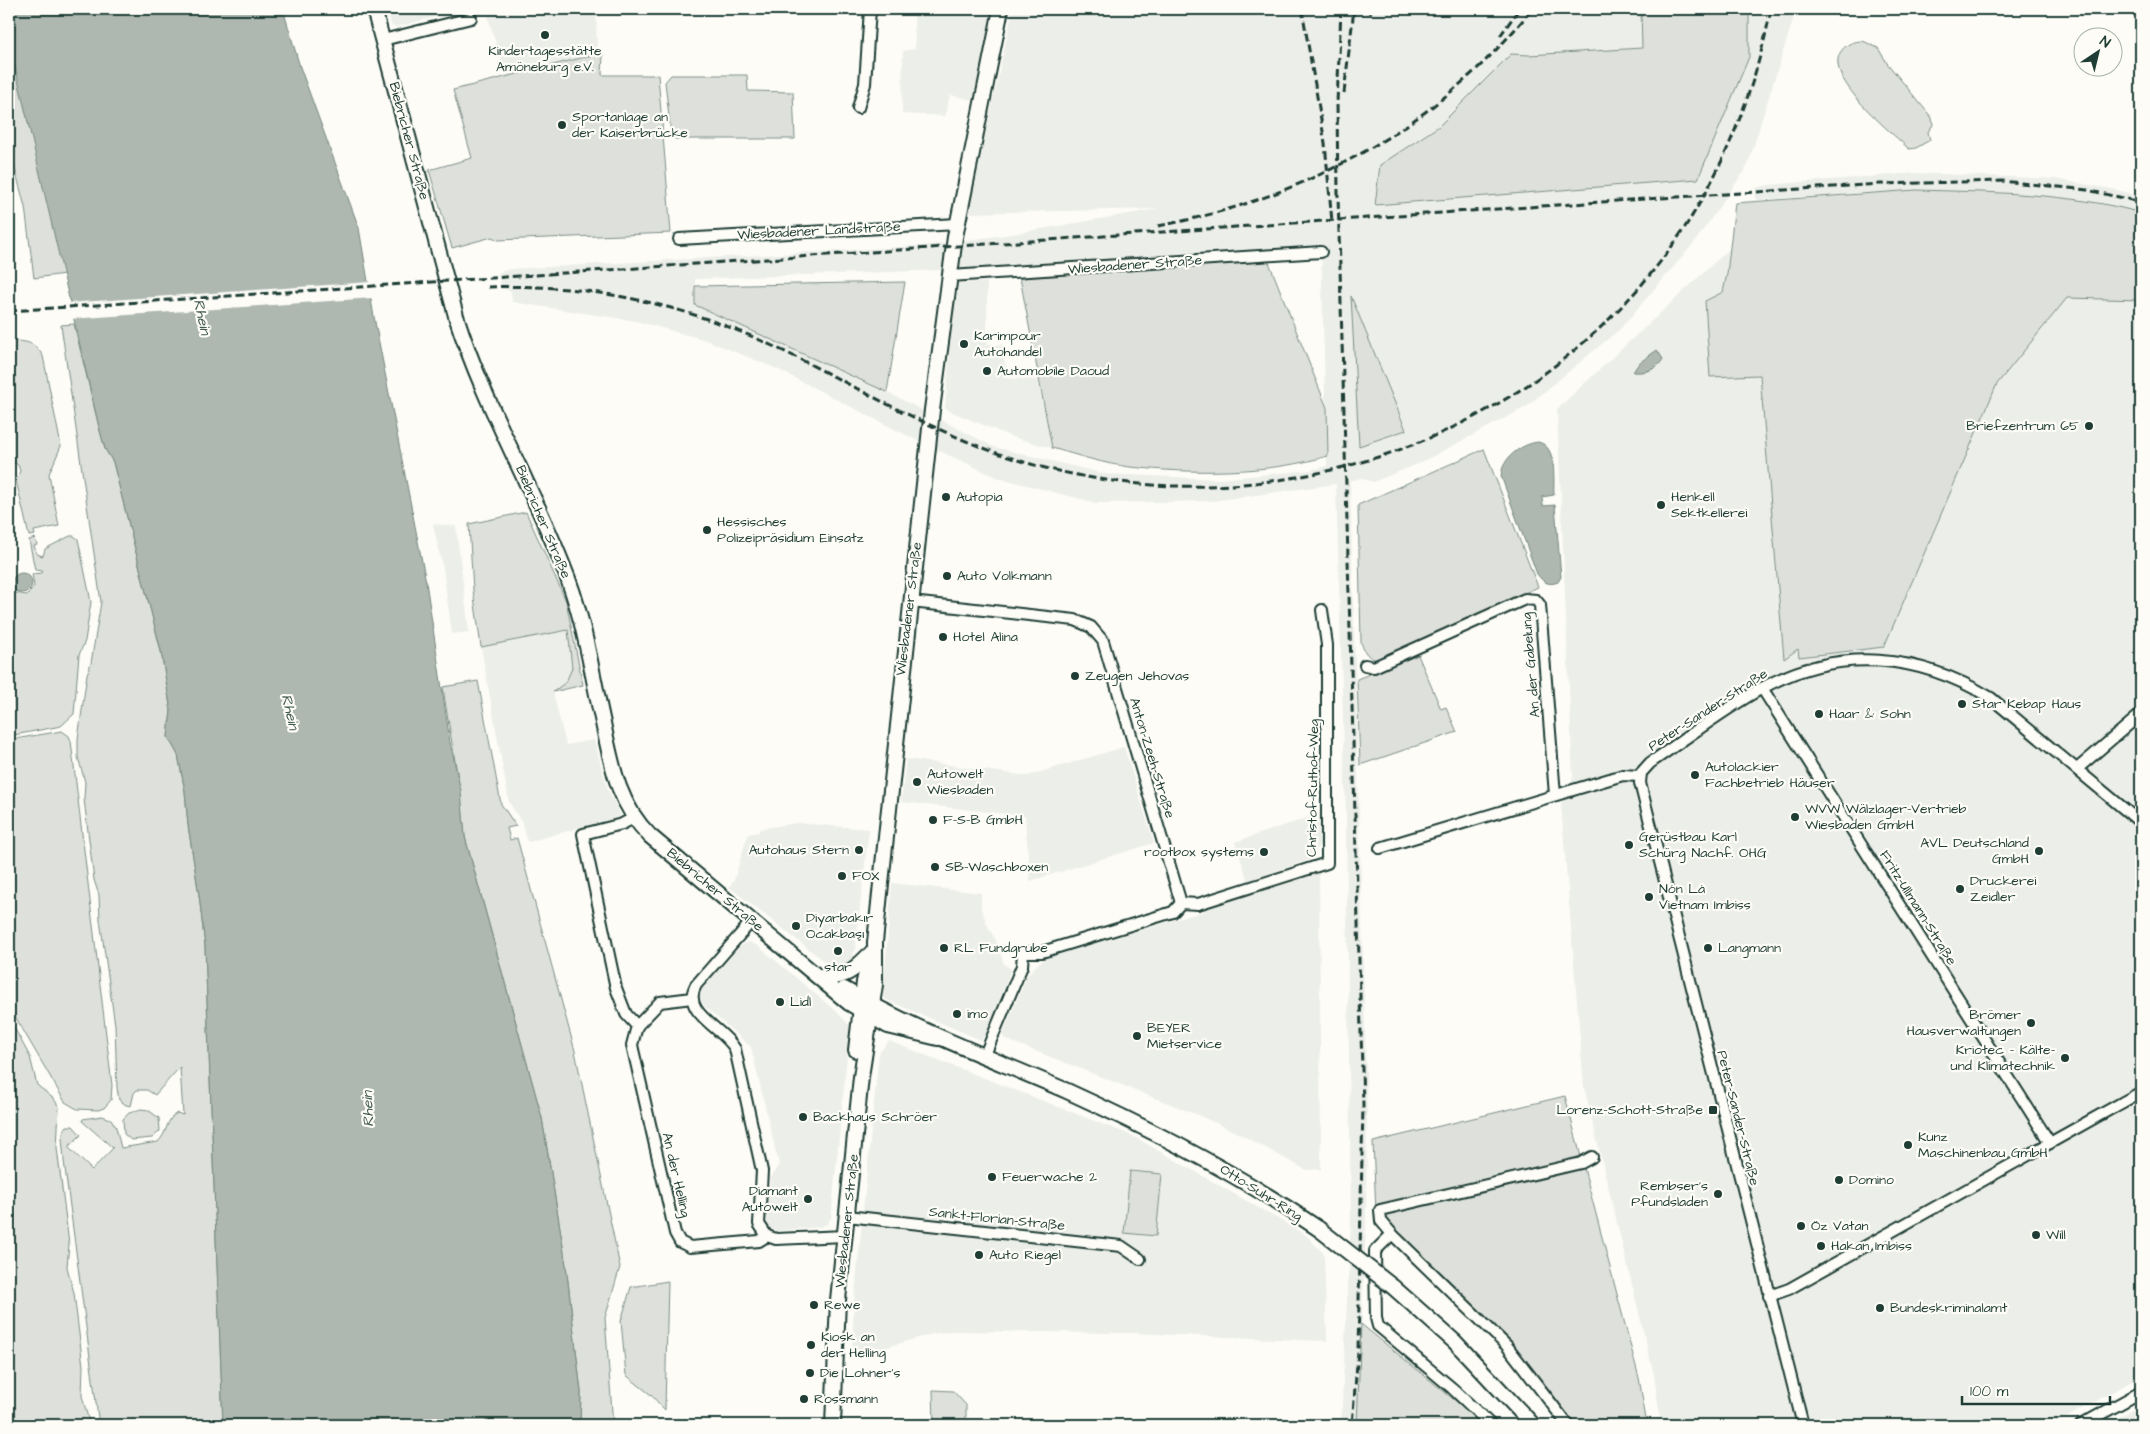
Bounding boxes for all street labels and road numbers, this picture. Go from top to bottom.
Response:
street label: Biebricher Straße [384,80,434,202]
street label: Wiesbadener Landstraße [737,217,902,245]
street label: Wiesbadener Straße [1067,250,1203,280]
street label: Biebricher Straße [510,462,576,582]
street label: Wiesbadener Straße [891,541,927,677]
street label: An der Gabelung [1516,612,1546,718]
street label: Peter-Sander-Straße [1644,664,1772,756]
street label: Anton-Zeeh-Straße [1124,695,1180,821]
street label: Christof-Ruthof-Weg [1302,719,1324,857]
street label: Biebricher Straße [662,843,768,937]
street label: Fritz-Ullmann-Straße [1875,847,1962,970]
street label: Peter-Sander-Straße [1712,1048,1765,1188]
street label: An der Helling [657,1131,695,1219]
street label: Wiesbadener Straße [830,1153,864,1289]
street label: Otto-Suhr-Ring [1216,1160,1306,1226]
street label: Sankt-Florian-Straße [928,1202,1067,1236]

